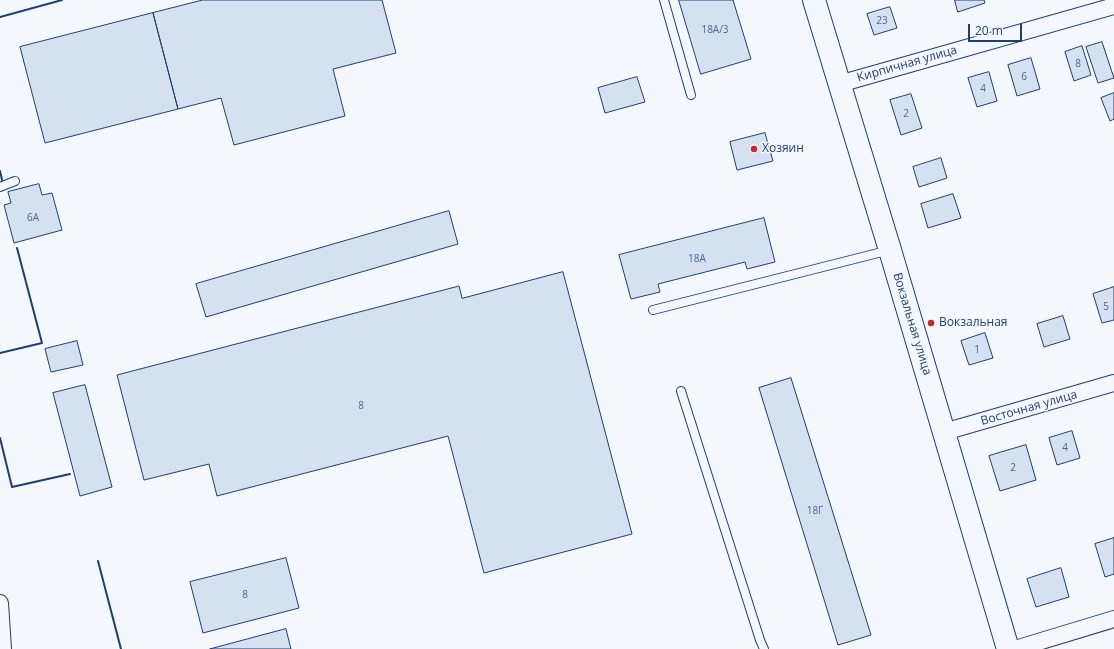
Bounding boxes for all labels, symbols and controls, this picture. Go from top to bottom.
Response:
house number: 23 [876,15,888,27]
scale bar [970,16,1024,42]
text: 20 m [975,22,1003,39]
house number: 18А/3 [701,24,729,36]
street label: Кирпичная улица [855,43,959,85]
house number: 8 [1075,58,1081,70]
house number: 6 [1021,71,1027,83]
house number: 4 [980,83,986,95]
house number: 2 [903,108,909,120]
place label: Хозяин [762,142,804,156]
marker: Хозяин [749,144,759,154]
house number: 6А [27,212,39,224]
house number: 18А [688,253,706,265]
street label: Вокзальная улица [890,271,934,377]
house number: 5 [1103,301,1109,313]
place label: Вокзальная [939,316,1007,330]
marker: Вокзальная [926,318,936,328]
house number: 1 [974,344,980,356]
street label: Восточная улица [979,387,1079,429]
house number: 8 [358,400,364,412]
house number: 4 [1062,442,1068,454]
house number: 2 [1010,462,1016,474]
house number: 18Г [807,505,823,517]
house number: 8 [242,589,248,601]

